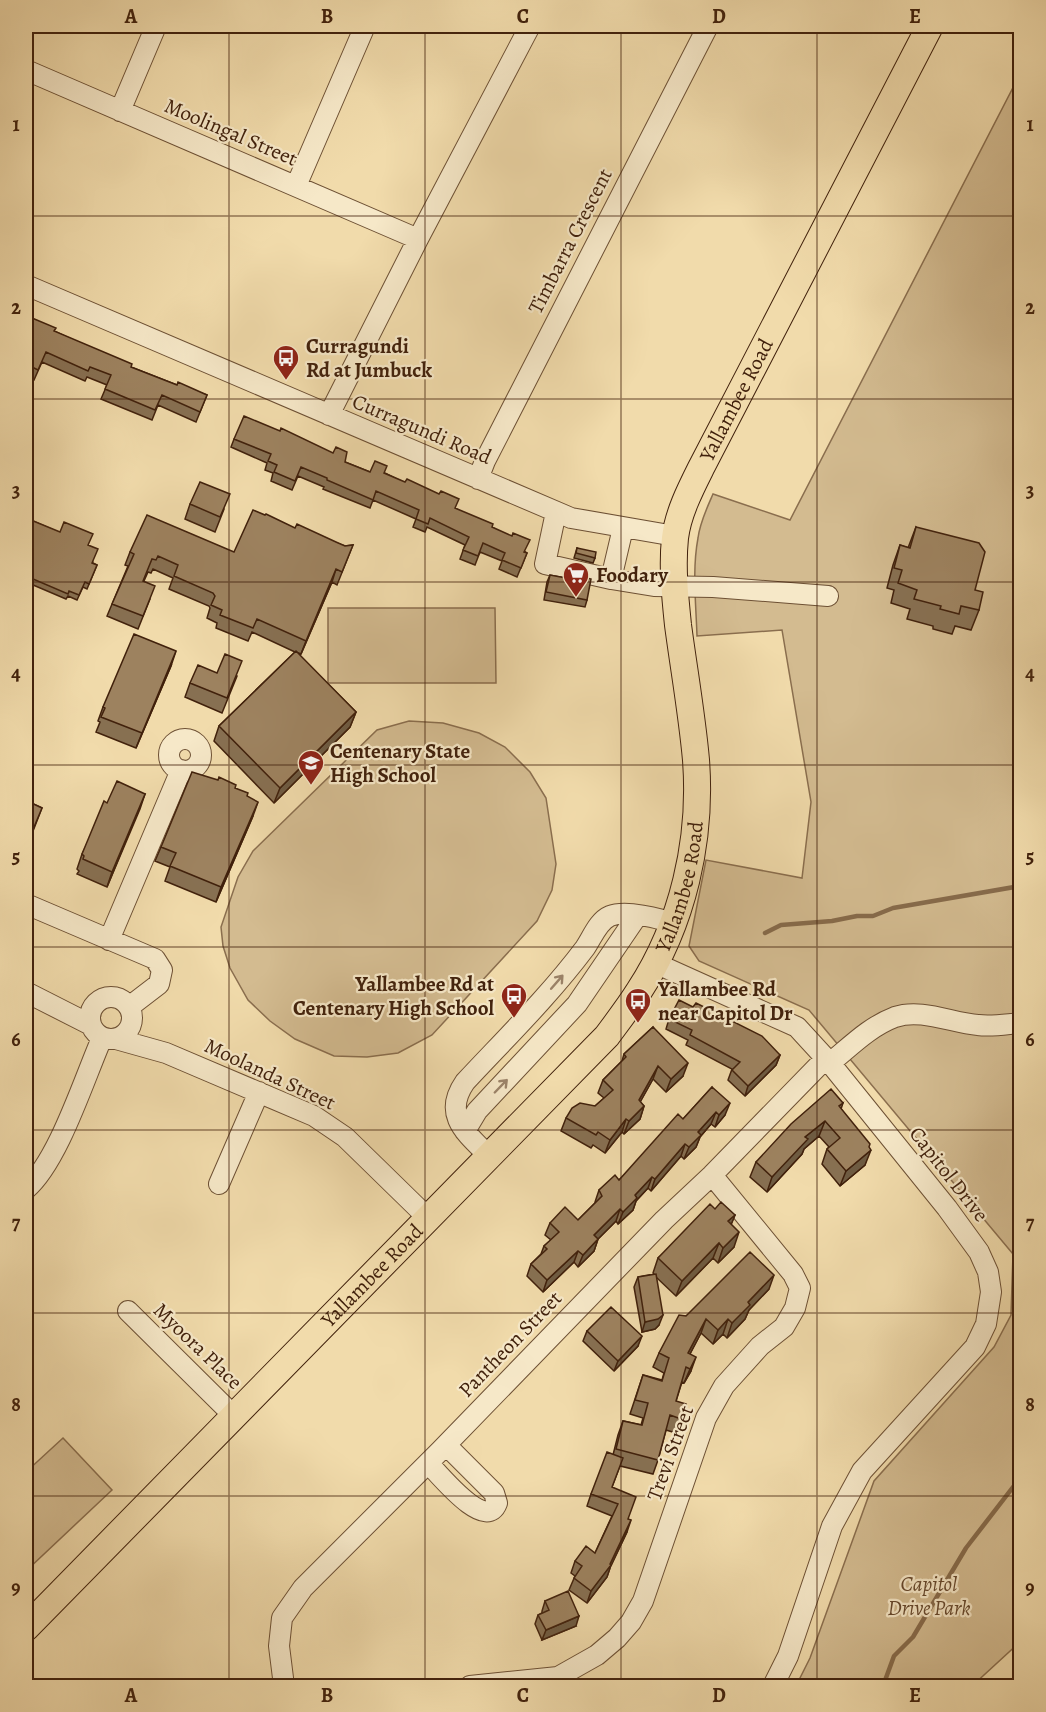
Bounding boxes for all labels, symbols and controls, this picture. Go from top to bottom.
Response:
text: A [124,3,138,30]
text: B [321,3,333,30]
text: C [517,3,529,30]
text: D [712,3,726,30]
text: E [909,3,921,30]
street label: Moolingal Street [160,91,302,173]
text: 1 [12,111,20,138]
text: 1 [1026,111,1034,138]
street label: Timbarra Crescent [521,164,619,318]
text: 2 [11,294,21,321]
text: 2 [1025,294,1035,321]
place label: Curragundi Rd at Jumbuck [306,332,432,384]
street label: Yallambee Road [692,333,780,467]
bus stop icon: Curragundi Rd at Jumbuck [271,343,301,381]
street label: Curragundi Road [348,387,497,471]
text: 3 [12,477,20,504]
text: 3 [1026,477,1034,504]
supermarket icon: Foodary [561,560,591,598]
place label: Foodary [596,561,669,589]
text: 4 [11,660,21,687]
text: 4 [1025,660,1035,687]
place label: Centenary State High School [330,737,470,789]
school or university icon: Centenary State High School [296,748,326,786]
street label: Yallambee Road [648,819,710,958]
text: 5 [12,843,20,870]
text: 5 [1026,843,1034,870]
place label: Yallambee Rd at Centenary High School [293,970,494,1022]
one-way arrow [550,975,564,990]
place label: Yallambee Rd near Capitol Dr [657,975,793,1027]
bus stop icon: Yallambee Rd at Centenary High School [499,981,529,1019]
bus stop icon: Yallambee Rd near Capitol Dr [623,986,653,1024]
text: 6 [11,1026,21,1053]
text: 6 [1025,1026,1035,1053]
street label: Moolanda Street [200,1031,340,1117]
one-way arrow [494,1078,508,1093]
street label: Capitol Drive [903,1121,995,1227]
text: 7 [12,1209,21,1236]
text: 7 [1026,1209,1035,1236]
street label: Yallambee Road [314,1217,430,1334]
street label: Pantheon Street [452,1285,568,1403]
street label: Myoora Place [147,1296,249,1396]
text: 8 [11,1391,21,1418]
text: 8 [1025,1391,1035,1418]
street label: Trevi Street [640,1402,700,1504]
park label: Capitol Drive Park [887,1570,971,1622]
text: 9 [11,1574,21,1601]
text: 9 [1025,1574,1035,1601]
text: A [124,1682,138,1709]
text: B [321,1682,333,1709]
text: C [517,1682,529,1709]
text: D [712,1682,726,1709]
text: E [909,1682,921,1709]

